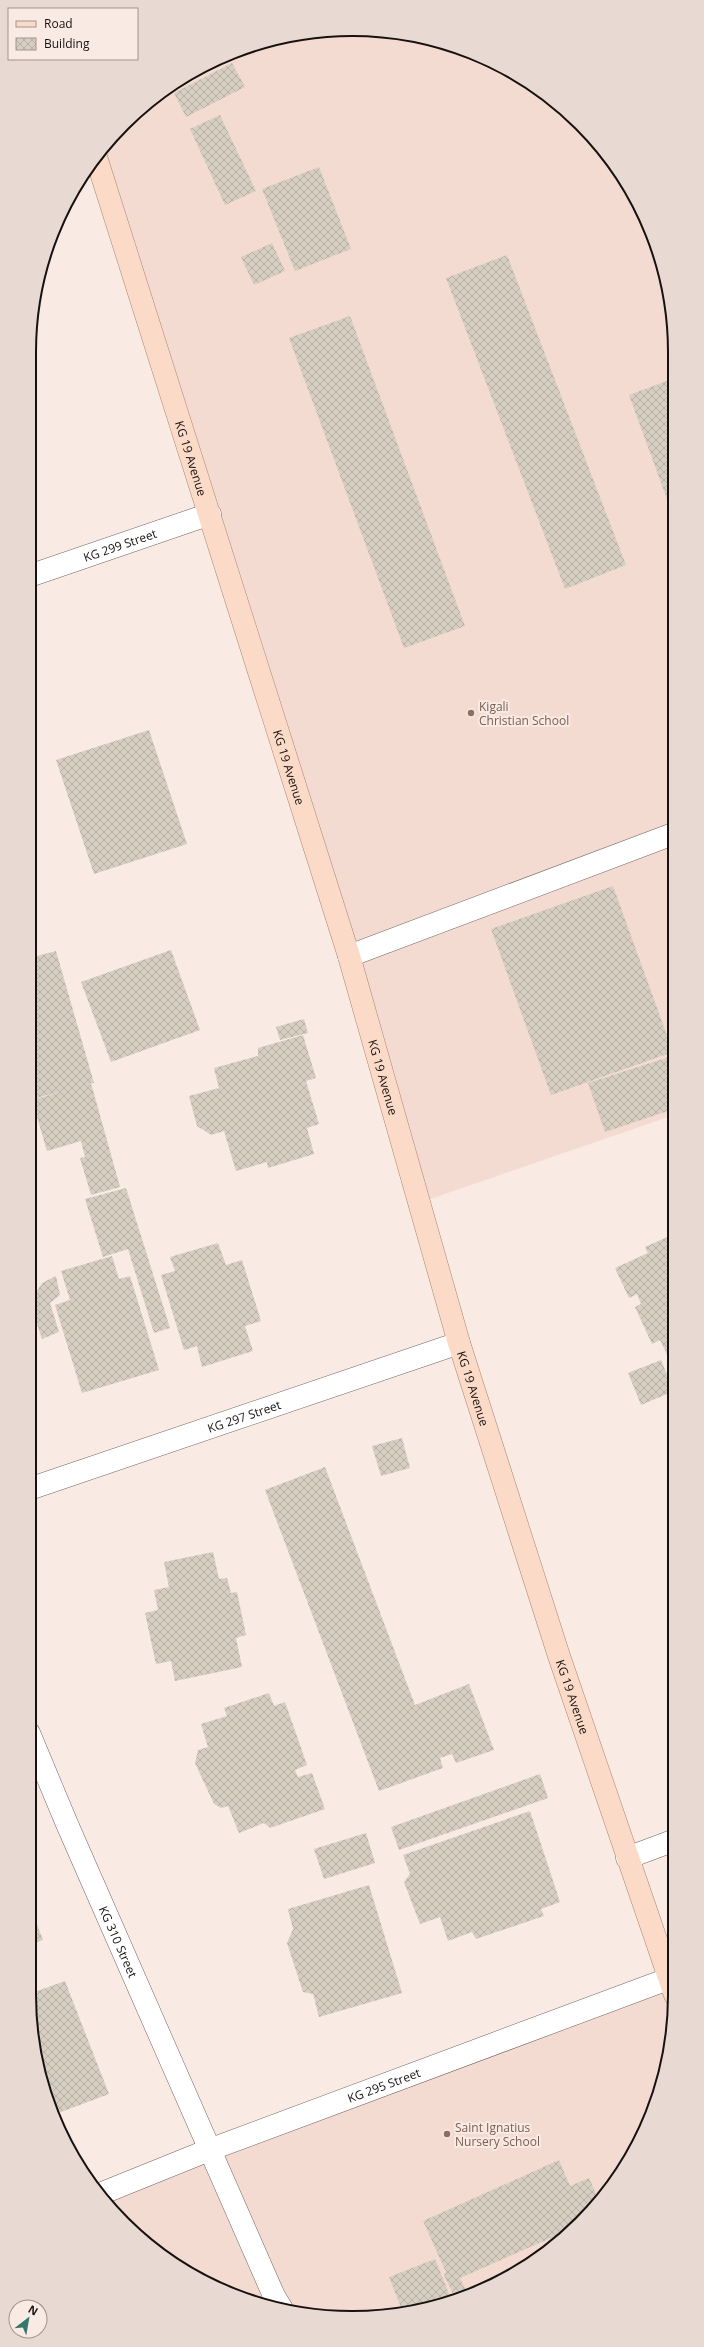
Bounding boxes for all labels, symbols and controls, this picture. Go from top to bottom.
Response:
legend [8,8,138,60]
text: Road [44,15,73,32]
text: Building [44,35,90,52]
street label: KG 19 Avenue [172,419,211,498]
street label: KG 299 Street [81,524,159,565]
place label: Kigali Christian School [479,698,569,729]
marker: Kigali Christian School [466,708,476,718]
street label: KG 19 Avenue [269,727,309,807]
street label: KG 19 Avenue [365,1037,402,1117]
street label: KG 19 Avenue [454,1349,494,1428]
street label: KG 297 Street [205,1396,283,1436]
street label: KG 19 Avenue [552,1657,594,1737]
street label: KG 310 Street [95,1903,142,1980]
street label: KG 295 Street [345,2064,423,2106]
place label: Saint Ignatius Nursery School [455,2119,540,2150]
marker: Saint Ignatius Nursery School [442,2129,452,2139]
north arrow [8,2299,48,2339]
text: N [26,2301,41,2319]

